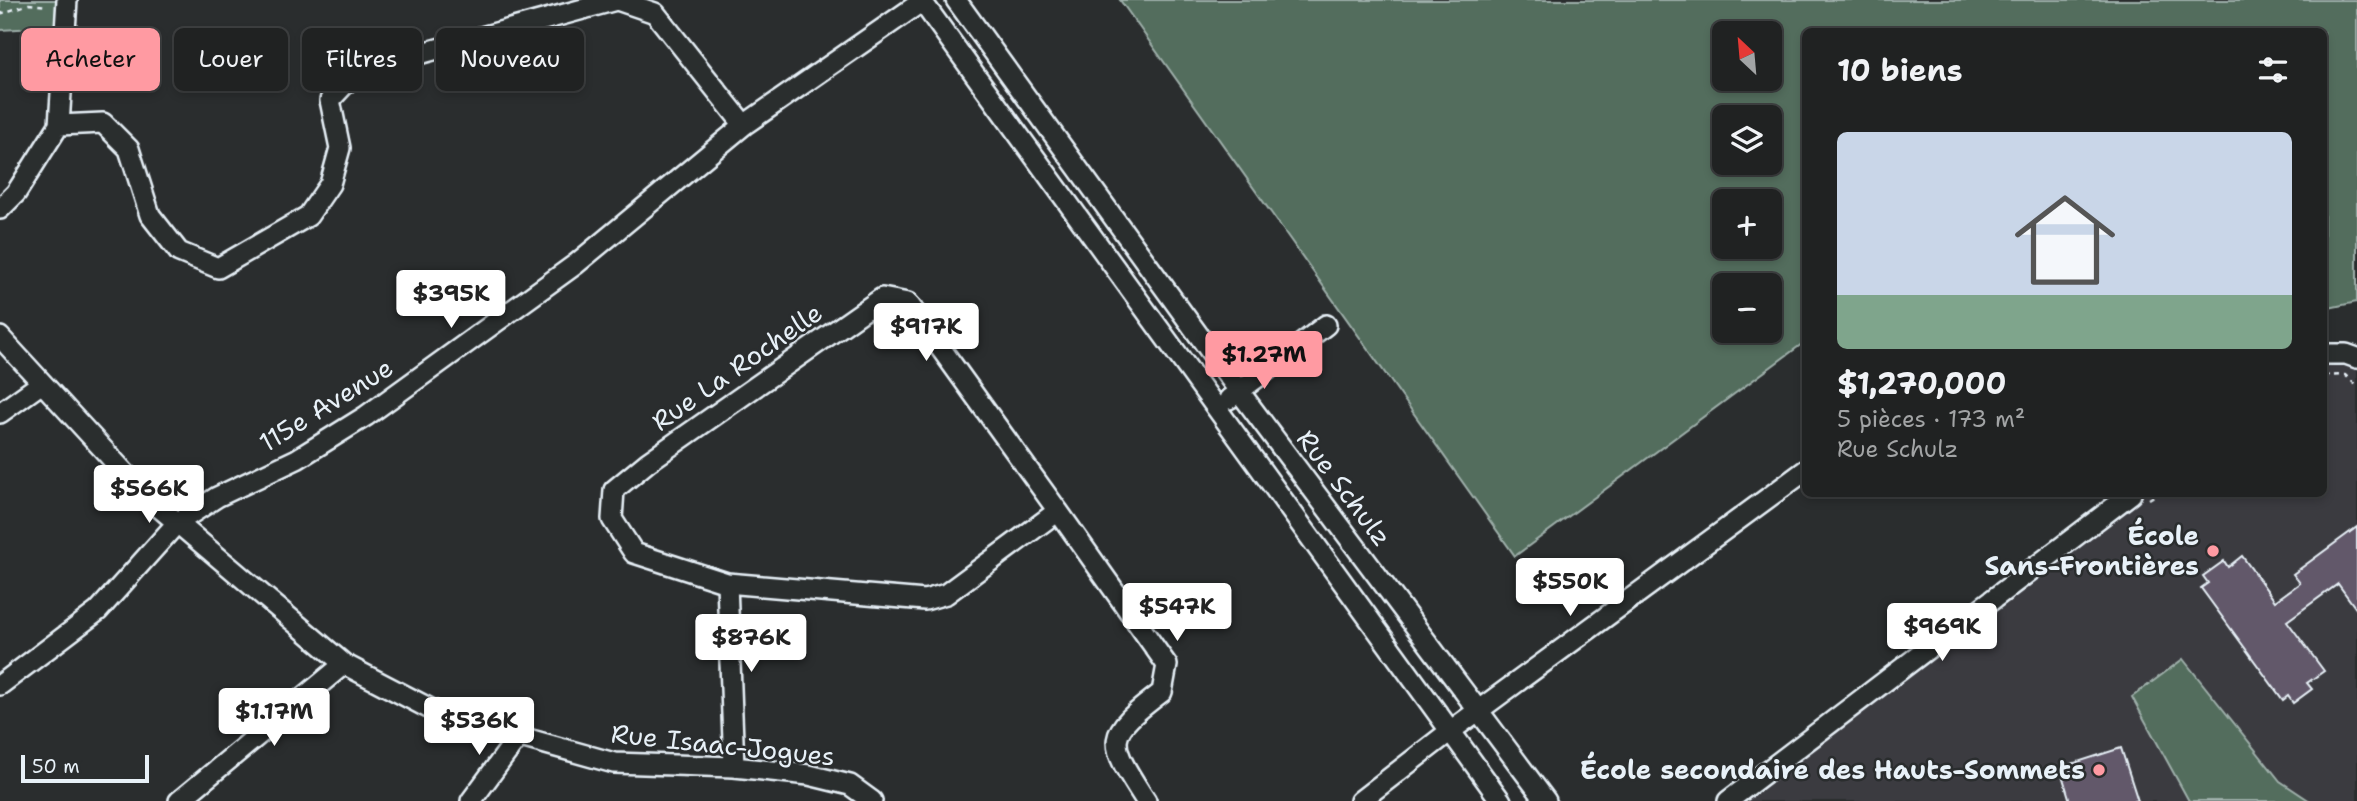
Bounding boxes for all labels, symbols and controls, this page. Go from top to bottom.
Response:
north arrow [1712,21,1782,91]
map controls [1712,21,1782,343]
chip: Acheter [21,28,160,91]
chip: Louer [174,28,288,91]
chip: Filtres [302,28,422,91]
chip: Nouveau [436,28,584,91]
text: 10 biens [1837,50,1963,91]
icon: filters [2254,51,2292,89]
button: layers [1712,105,1782,175]
icon: home [2002,177,2128,303]
button: + [1712,189,1782,259]
pin: $395K [402,270,500,330]
button: − [1712,273,1782,343]
text: $395K [412,278,490,308]
street label: Rue La Rochelle [644,295,829,439]
pin: $917K [877,304,975,363]
text: $917K [890,311,962,341]
pin: $1.27M [1207,332,1321,391]
text: $1.27M [1221,339,1307,369]
street label: 115e Avenue [252,350,399,460]
text: $1,270,000 [1837,363,2007,404]
text: 5 pièces · 173 m² [1837,404,2025,434]
street label: Rue Schulz [1289,422,1400,553]
text: Rue Schulz [1837,434,1958,464]
pin: $566K [100,466,198,525]
text: $566K [110,473,188,503]
place label: École Sans-Frontières [1985,517,2199,583]
marker: École Sans-Frontières [2205,543,2221,559]
pin: $550K [1521,558,1619,618]
text: $550K [1532,566,1608,596]
pin: $547K [1128,584,1226,643]
text: $547K [1138,591,1216,621]
pin: $969K [1893,604,1991,663]
text: $969K [1903,611,1981,641]
pin: $876K [702,614,800,674]
text: $876K [711,622,791,652]
pin: $1.17M [217,688,331,748]
text: $1.17M [235,696,313,726]
pin: $536K [430,698,528,757]
text: $536K [440,705,518,735]
street label: Rue Isaac-Jogues [609,715,837,774]
place label: École secondaire des Hauts-Sommets [1580,751,2085,787]
scale bar [21,752,149,784]
text: 50 m [32,754,80,779]
marker: École secondaire des Hauts-Sommets [2091,762,2107,778]

